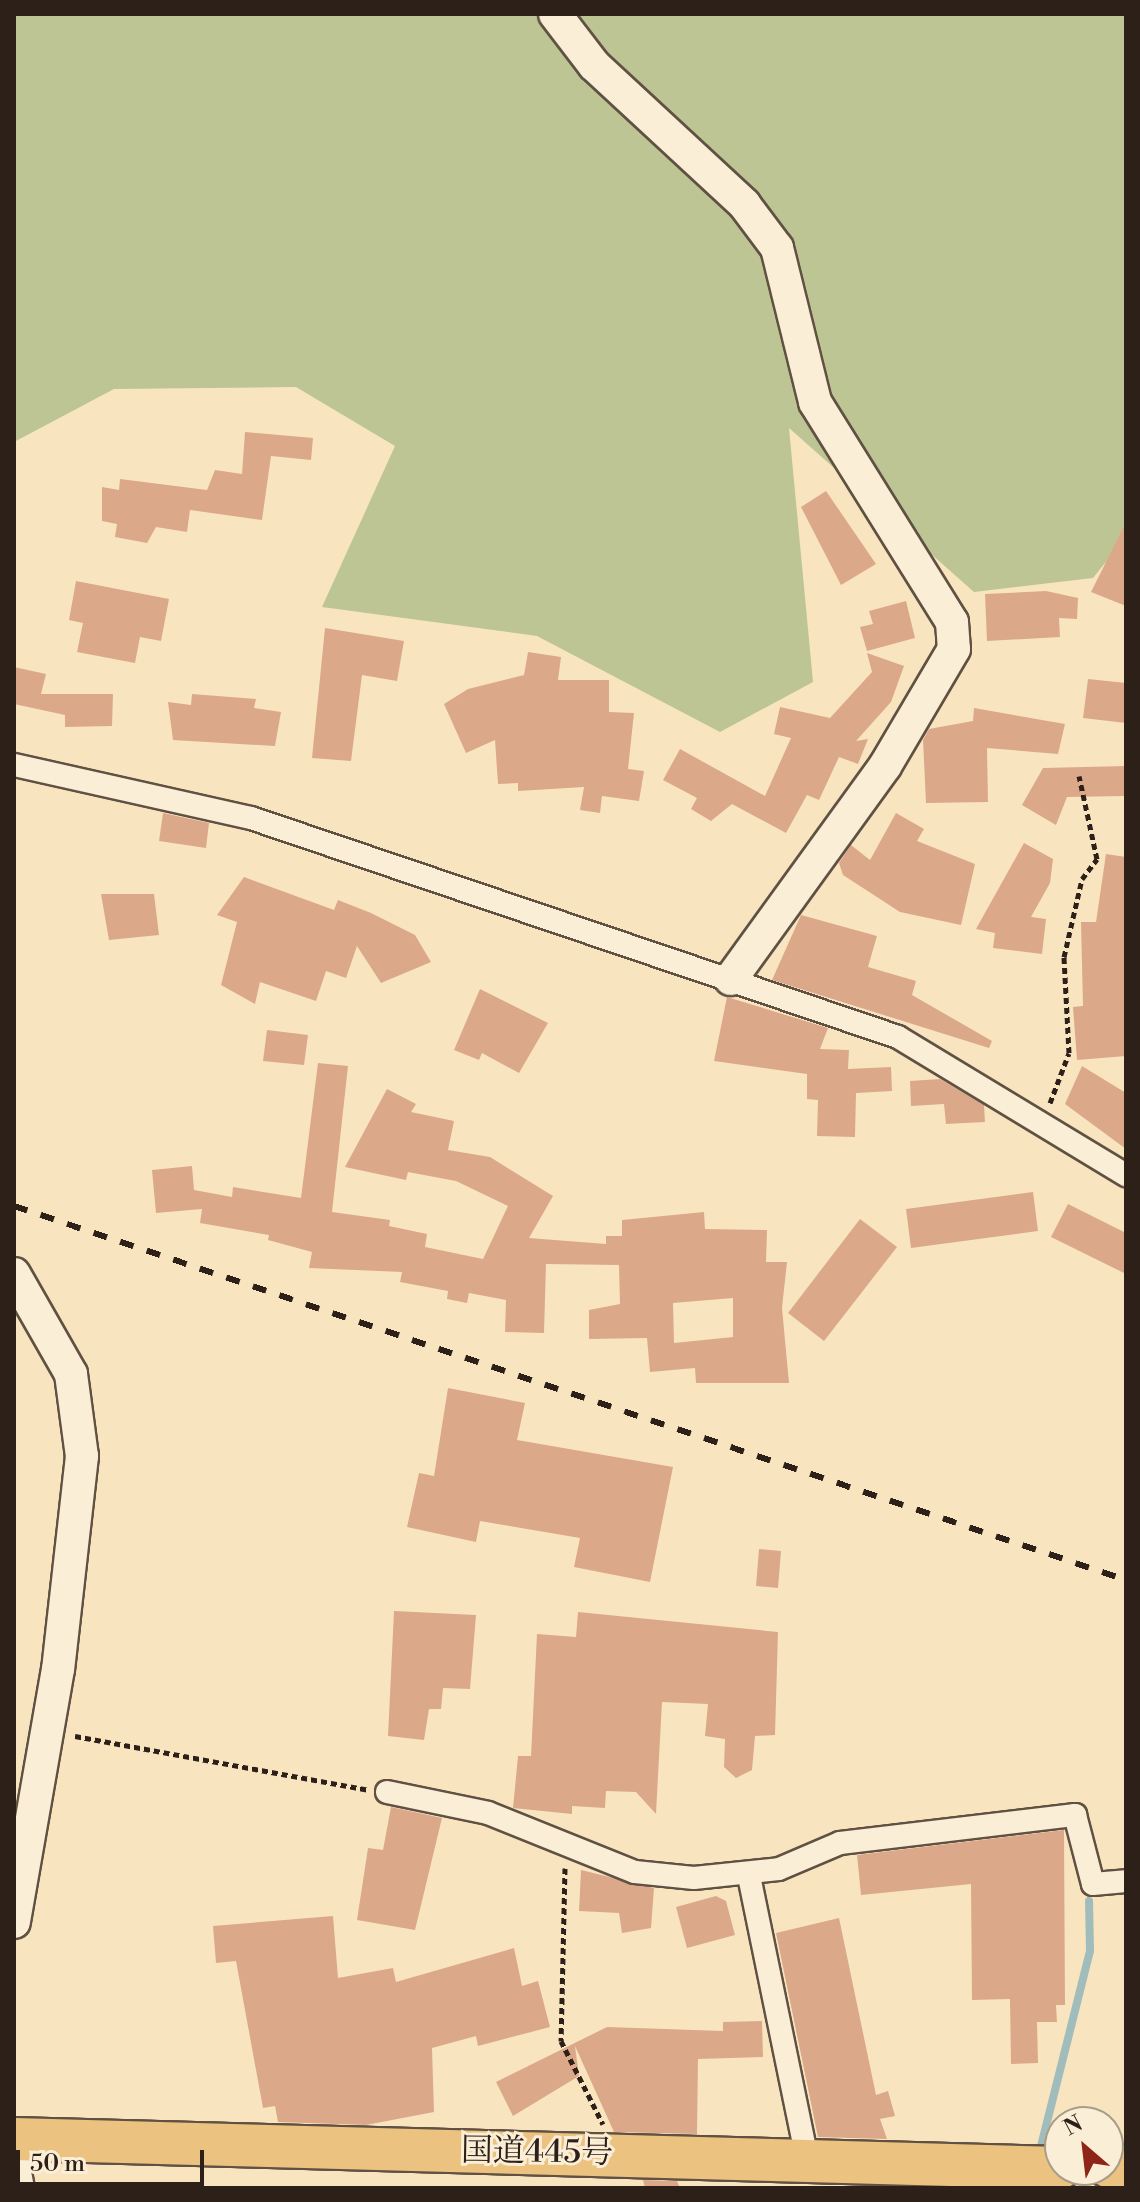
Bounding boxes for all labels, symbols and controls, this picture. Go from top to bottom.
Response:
north arrow [1044,2106,1124,2186]
text: N [1059,2110,1087,2142]
street label: 国道445号 [461,2131,613,2173]
scale bar [20,2134,208,2184]
text: 50 m [30,2149,85,2179]

